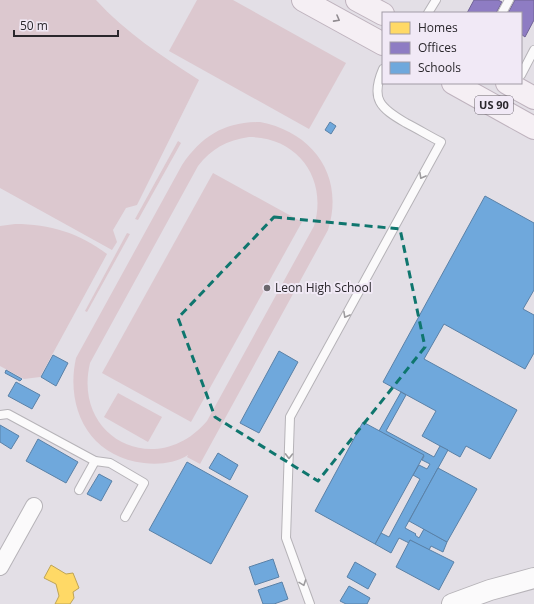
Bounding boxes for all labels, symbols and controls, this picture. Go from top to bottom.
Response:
scale bar [14,12,118,38]
legend [382,12,522,84]
one-way arrow [333,14,341,21]
text: 50 m [20,17,48,34]
text: Homes [418,19,458,36]
text: Offices [418,39,457,56]
text: Schools [418,59,461,76]
road number: US 90 [475,96,513,114]
one-way arrow [420,172,427,179]
place label: Leon High School [275,279,372,296]
marker: Leon High School [262,283,272,293]
one-way arrow [344,310,351,318]
one-way arrow [284,453,293,459]
one-way arrow [298,580,307,587]

